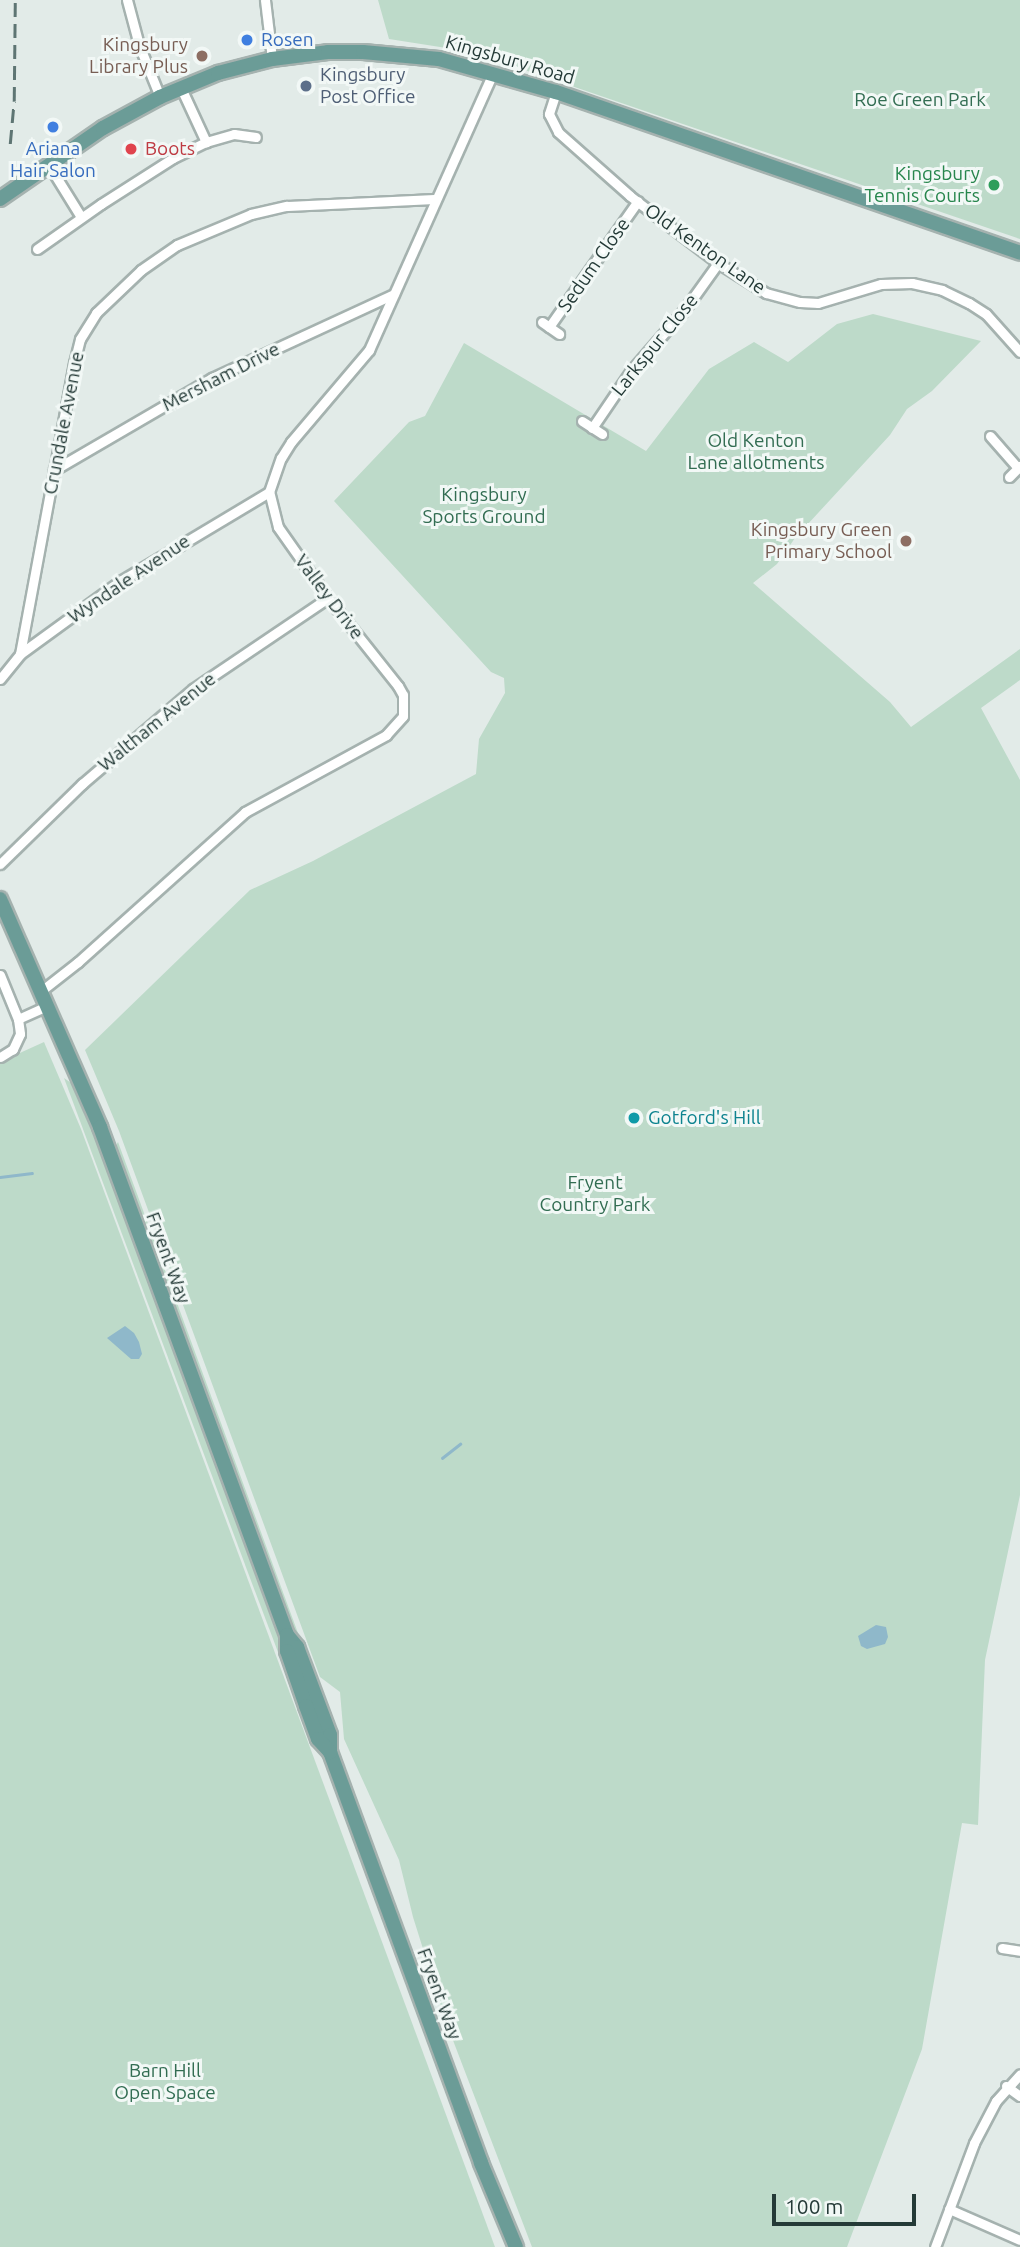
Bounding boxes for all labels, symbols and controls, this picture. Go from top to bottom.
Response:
place label: Rosen [261,29,313,51]
street label: Kingsbury Road [443,31,577,89]
marker: Rosen [239,32,255,48]
place label: Kingsbury Library Plus [89,34,188,78]
marker: Kingsbury Library Plus [194,48,210,64]
place label: Kingsbury Post Office [320,64,415,108]
marker: Kingsbury Post Office [298,78,314,94]
park label: Roe Green Park [854,89,986,111]
marker: Ariana Hair Salon [45,119,61,135]
place label: Ariana Hair Salon [10,138,96,182]
place label: Boots [145,138,195,160]
marker: Boots [123,141,139,157]
place label: Kingsbury Tennis Courts [864,163,980,207]
marker: Kingsbury Tennis Courts [986,177,1002,193]
street label: Old Kenton Lane [640,199,770,299]
street label: Sedum Close [553,214,635,316]
street label: Larkspur Close [607,289,703,401]
street label: Mersham Drive [158,338,284,416]
street label: Crundale Avenue [39,350,89,496]
park label: Old Kenton Lane allotments [688,430,824,474]
park label: Kingsbury Sports Ground [422,484,546,528]
place label: Kingsbury Green Primary School [751,519,892,563]
street label: Wyndale Avenue [64,530,194,628]
marker: Kingsbury Green Primary School [898,533,914,549]
street label: Valley Drive [290,550,368,644]
street label: Waltham Avenue [94,668,220,776]
place label: Gotford's Hill [648,1107,761,1129]
marker: Gotford's Hill [626,1110,642,1126]
park label: Fryent Country Park [540,1172,650,1216]
street label: Fryent Way [141,1209,195,1307]
street label: Fryent Way [412,1945,466,2043]
park label: Barn Hill Open Space [114,2060,216,2104]
scale bar [775,2180,918,2224]
text: 100 m [785,2194,843,2218]

